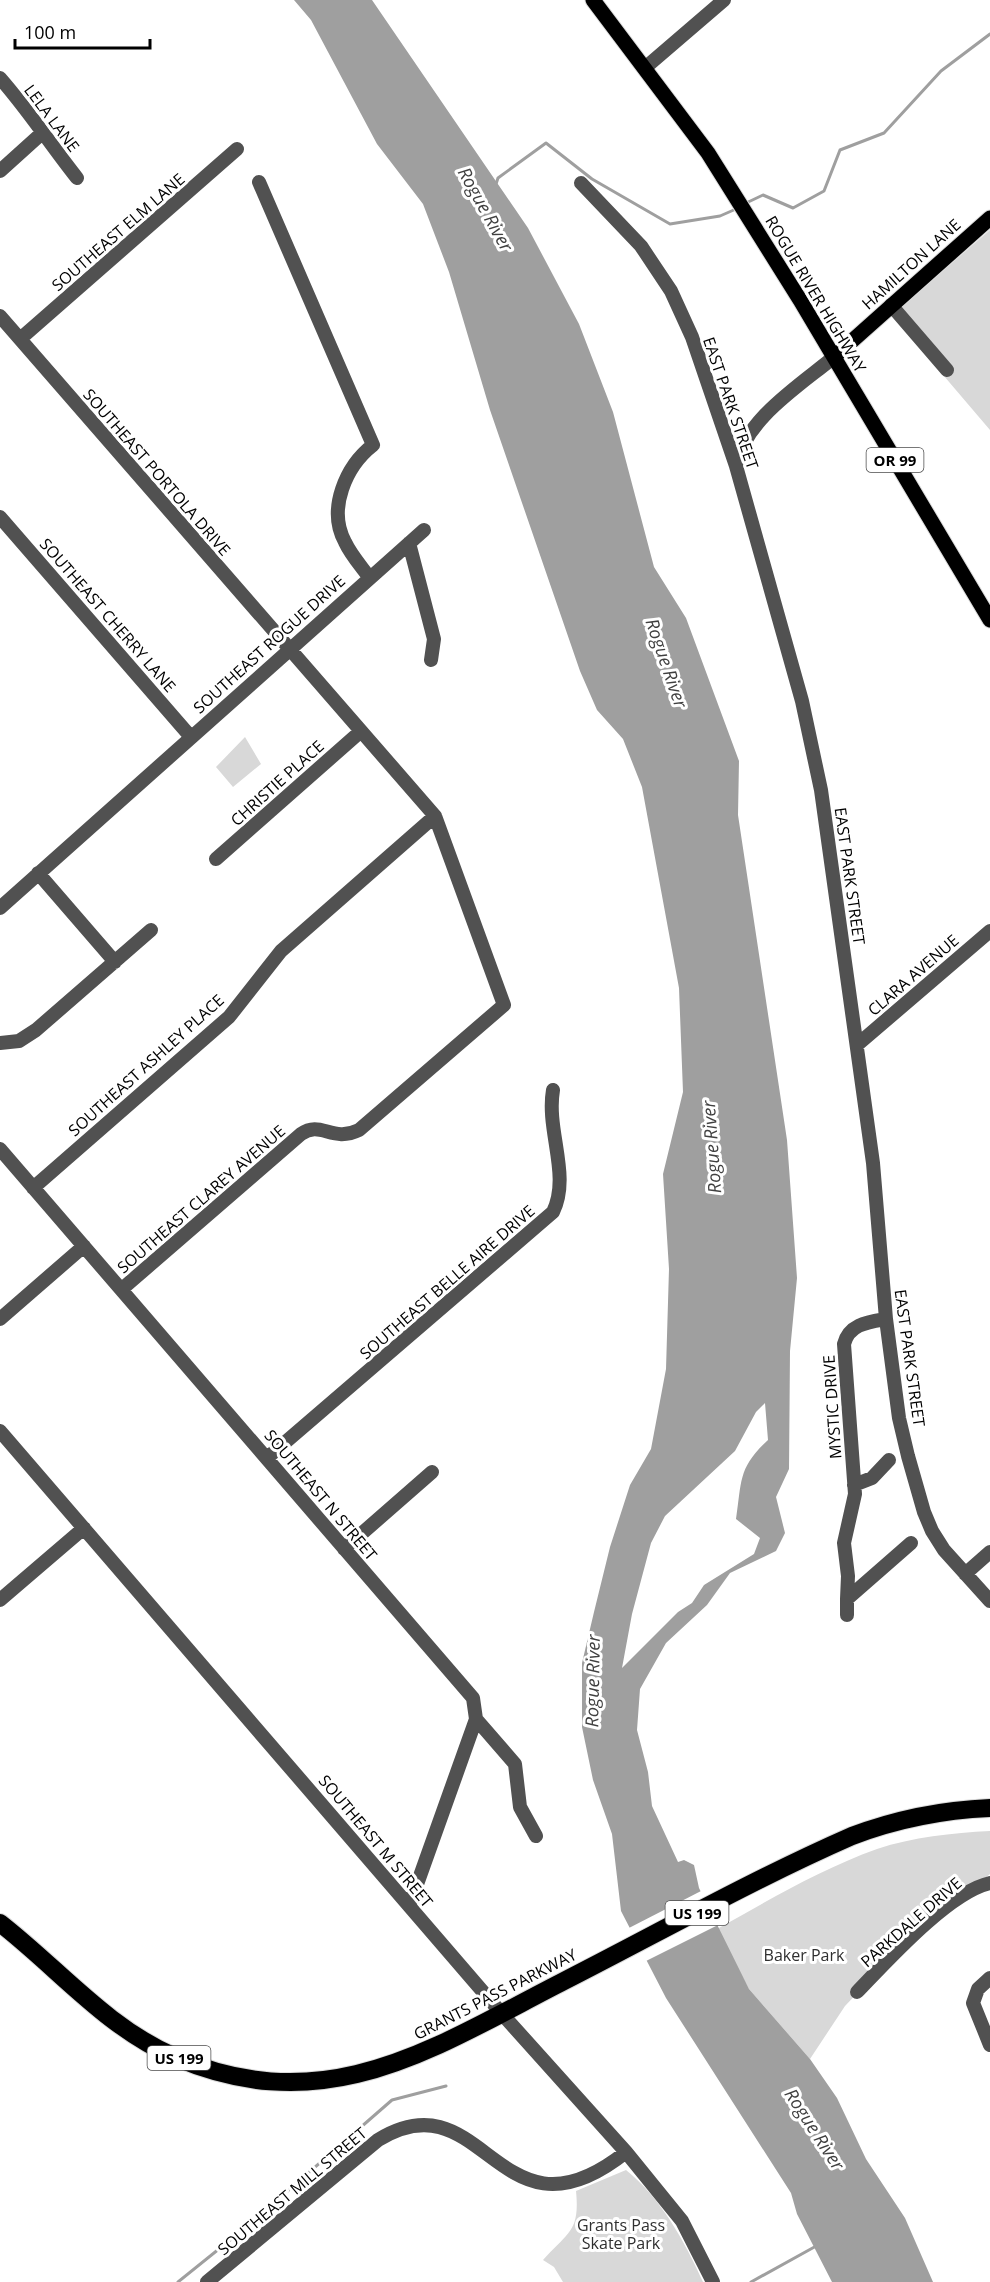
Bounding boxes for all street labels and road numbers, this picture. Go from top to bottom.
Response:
street label: LELA LANE [19,80,85,156]
street label: SOUTHEAST ELM LANE [47,168,189,296]
street label: ROGUE RIVER HIGHWAY [760,212,872,376]
street label: HAMILTON LANE [857,214,965,314]
street label: EAST PARK STREET [698,334,764,472]
street label: SOUTHEAST PORTOLA DRIVE [78,384,236,560]
road number: OR 99 [866,448,924,472]
street label: SOUTHEAST CHERRY LANE [35,533,181,697]
street label: SOUTHEAST ROGUE DRIVE [188,570,350,718]
street label: CHRISTIE PLACE [226,735,328,831]
street label: EAST PARK STREET [829,806,871,946]
street label: CLARA AVENUE [863,929,963,1021]
street label: SOUTHEAST ASHLEY PLACE [63,989,229,1141]
street label: SOUTHEAST CLAREY AVENUE [112,1120,290,1278]
street label: SOUTHEAST BELLE AIRE DRIVE [355,1200,539,1364]
street label: EAST PARK STREET [889,1288,931,1428]
street label: MYSTIC DRIVE [817,1354,847,1460]
street label: SOUTHEAST N STREET [260,1425,382,1565]
street label: SOUTHEAST M STREET [314,1770,438,1912]
street label: PARKDALE DRIVE [856,1872,966,1972]
road number: US 199 [666,1901,728,1925]
street label: GRANTS PASS PARKWAY [410,1943,580,2045]
road number: US 199 [148,2046,210,2070]
street label: SOUTHEAST MILL STREET [213,2122,371,2260]

